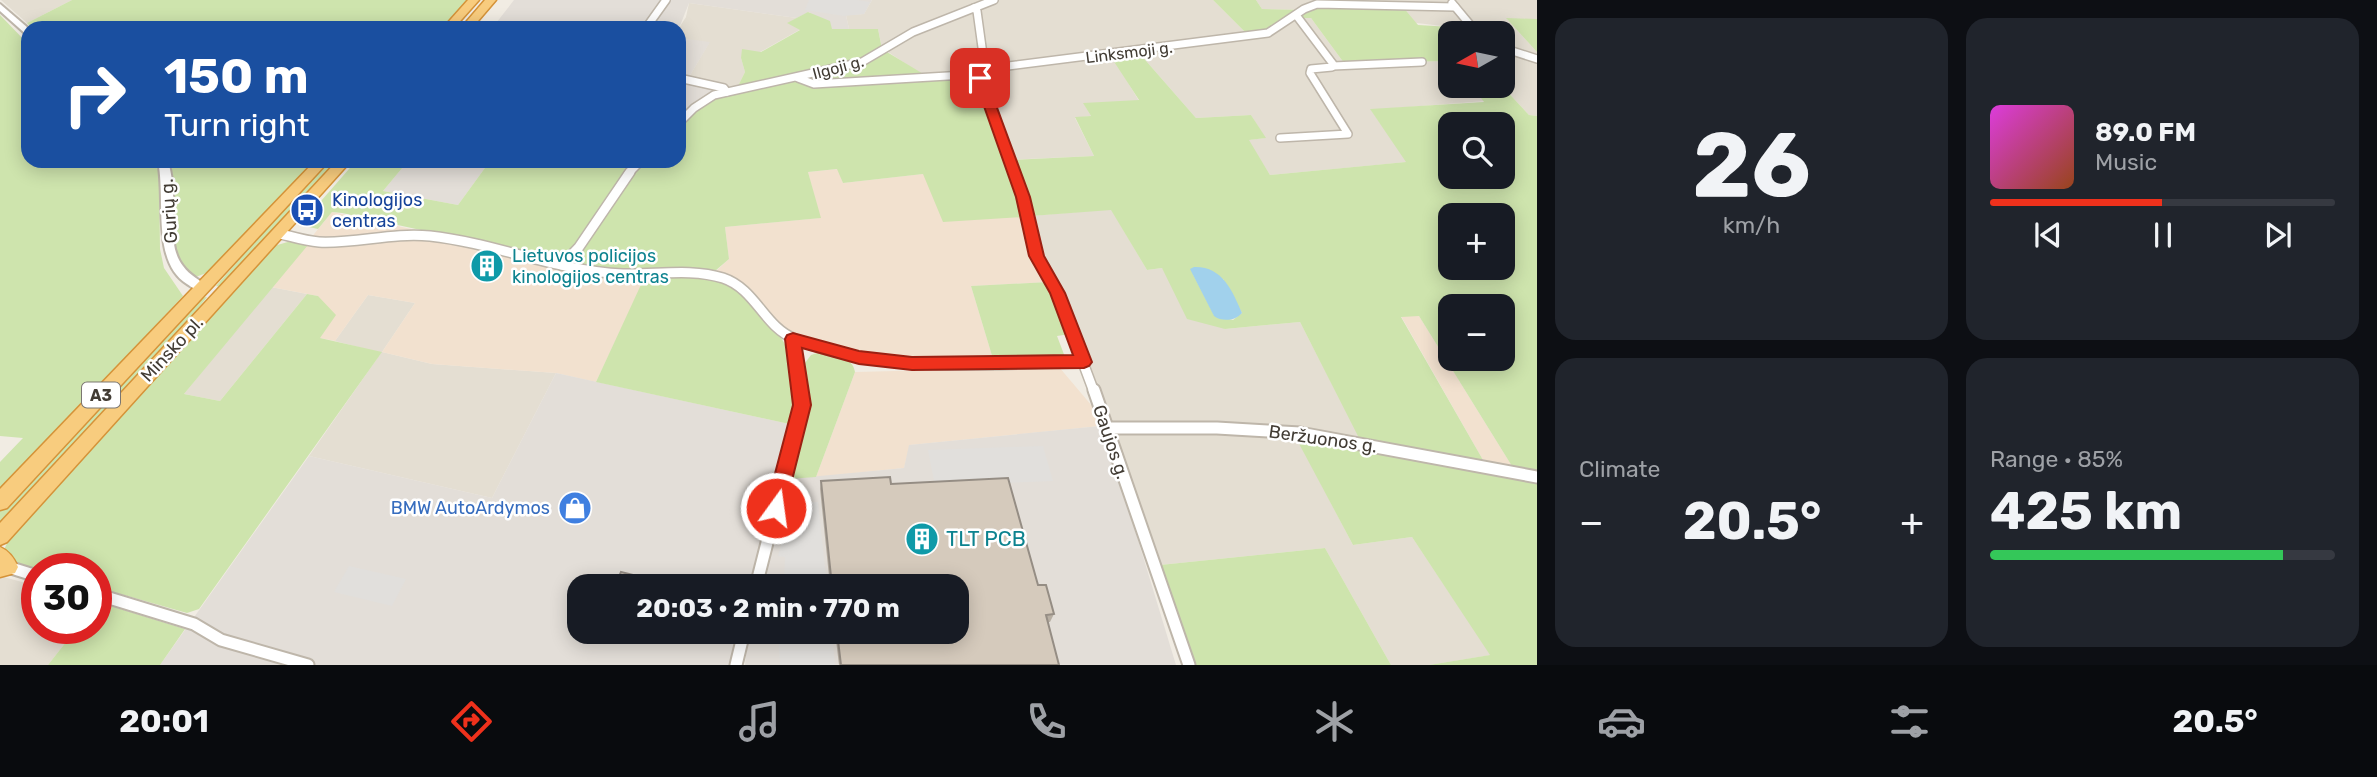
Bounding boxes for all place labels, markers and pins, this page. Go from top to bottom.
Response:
pin [950,48,1010,108]
place label: Kinologijos centras [332,189,422,232]
bus stop icon: Kinologijos centras [288,191,326,229]
place label: Lietuvos policijos kinologijos centras [512,245,669,288]
building icon: Lietuvos policijos kinologijos centras [468,247,506,285]
shop icon: BMW AutoArdymos [556,489,594,527]
place label: BMW AutoArdymos [391,497,550,519]
building icon: TLT PCB [903,520,941,558]
place label: TLT PCB [946,526,1026,551]

